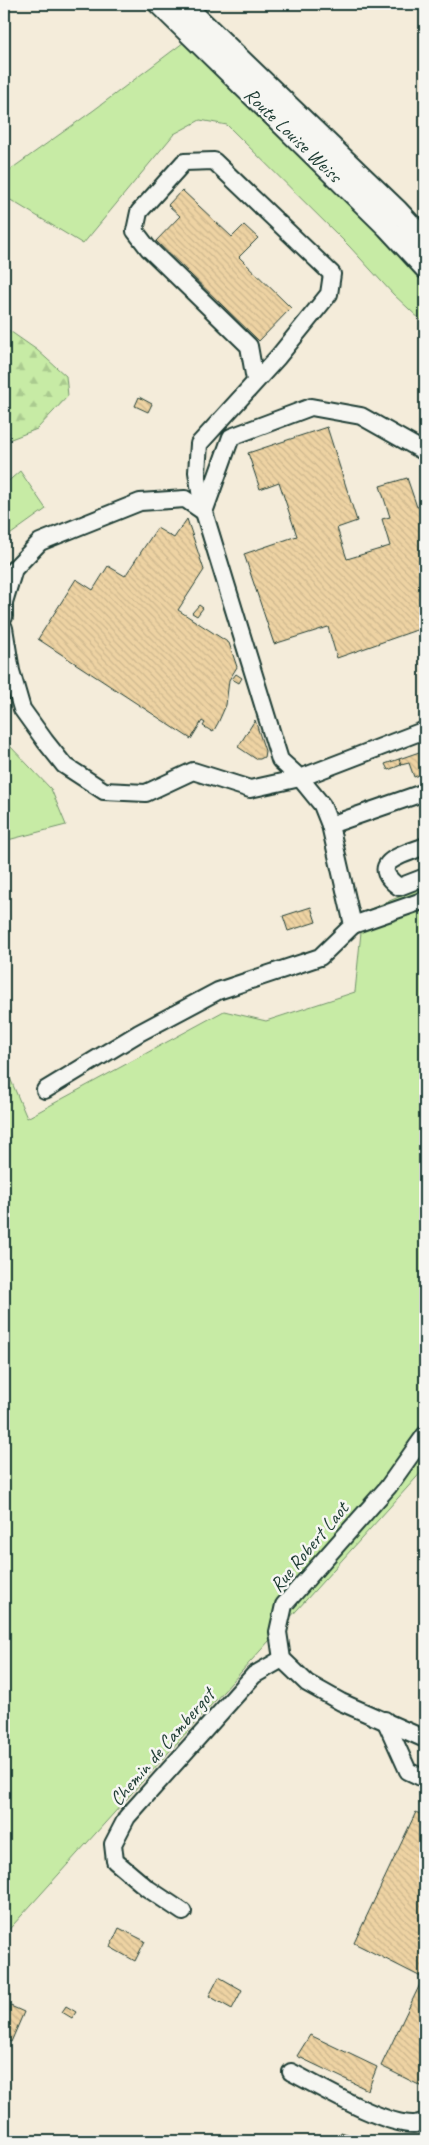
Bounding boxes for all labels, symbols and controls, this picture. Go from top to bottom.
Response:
street label: Route Louise Weiss [239,82,349,189]
street label: Rue Robert Laot [264,1495,355,1597]
street label: Chemin de Cambergot [104,1680,222,1811]

